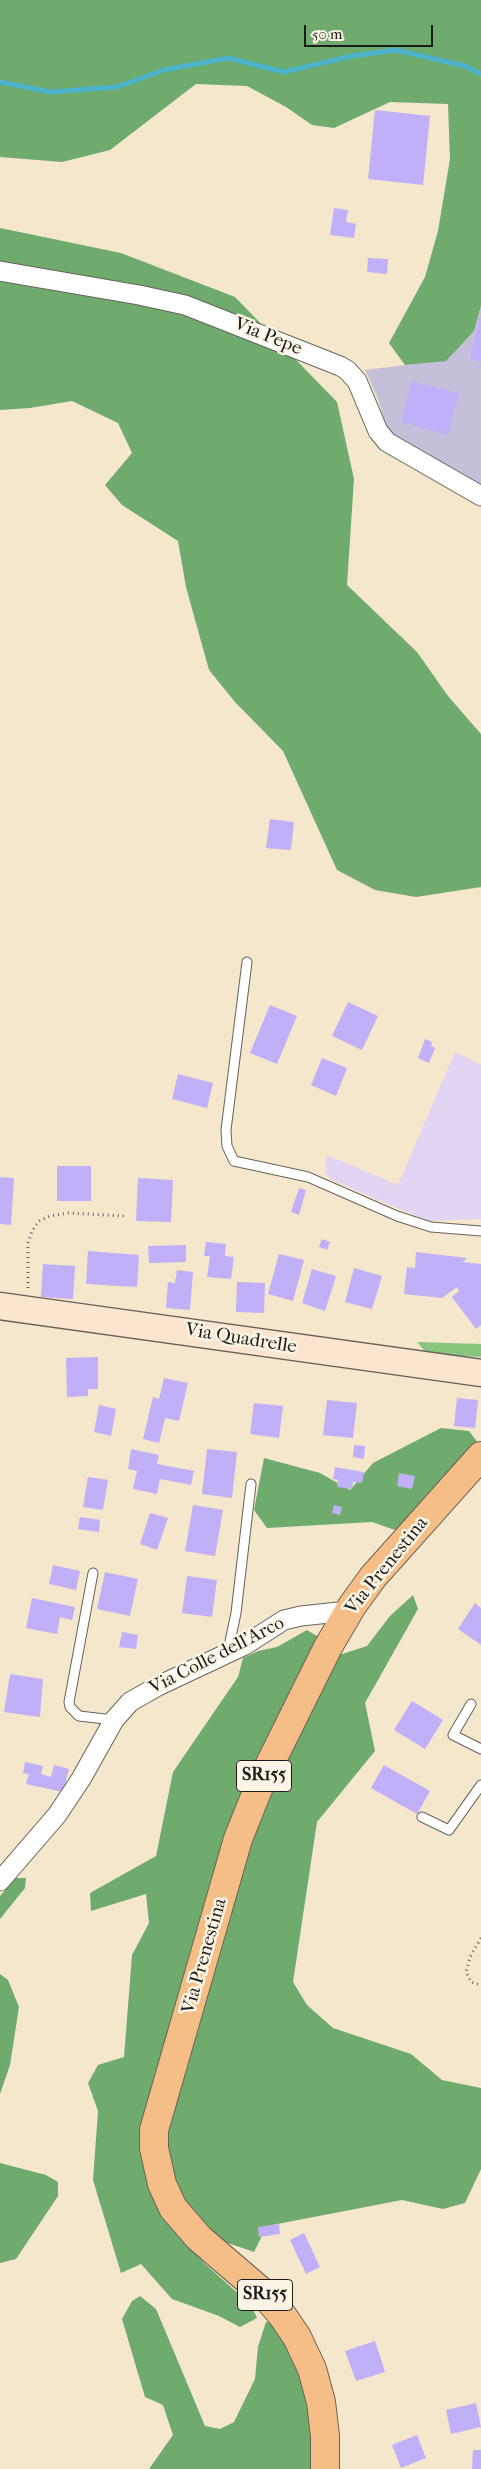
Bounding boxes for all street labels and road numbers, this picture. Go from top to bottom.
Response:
street label: Via Pepe [231,313,305,361]
street label: Via Quadrelle [184,1319,298,1359]
street label: Via Prenestina [341,1513,433,1619]
street label: Via Colle dell'Arco [146,1612,288,1700]
road number: SR155 [236,1760,292,1792]
street label: Via Prenestina [178,1896,232,2016]
road number: SR155 [238,2280,292,2310]

